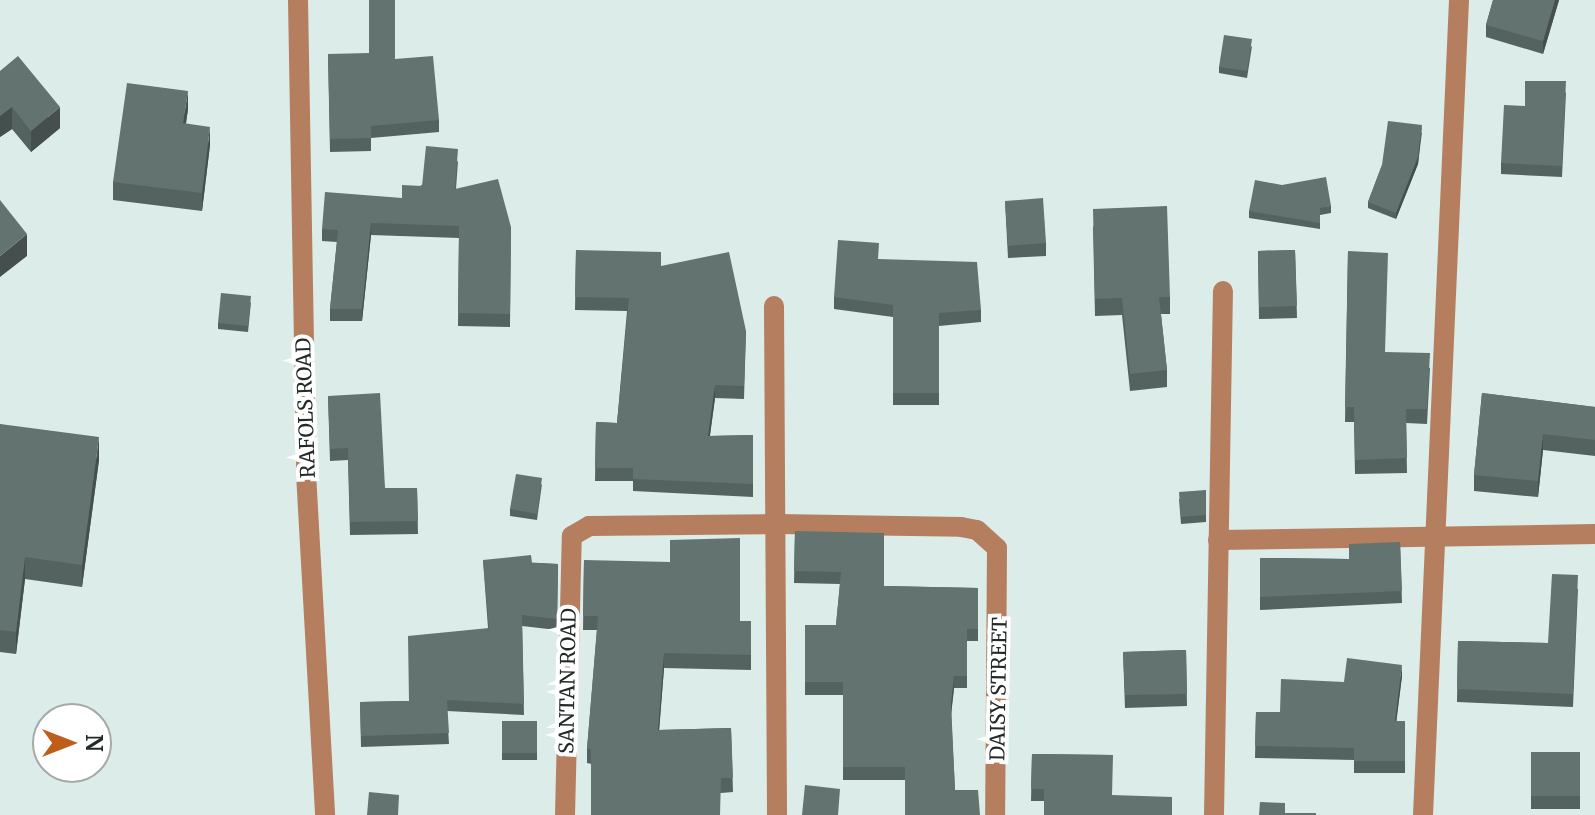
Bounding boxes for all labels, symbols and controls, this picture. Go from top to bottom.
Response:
street label: RAFOLS ROAD [291,337,319,479]
street label: SANTAN ROAD [554,608,580,754]
street label: DAISY STREET [985,617,1011,761]
north arrow [32,703,112,783]
text: N [80,734,108,752]

